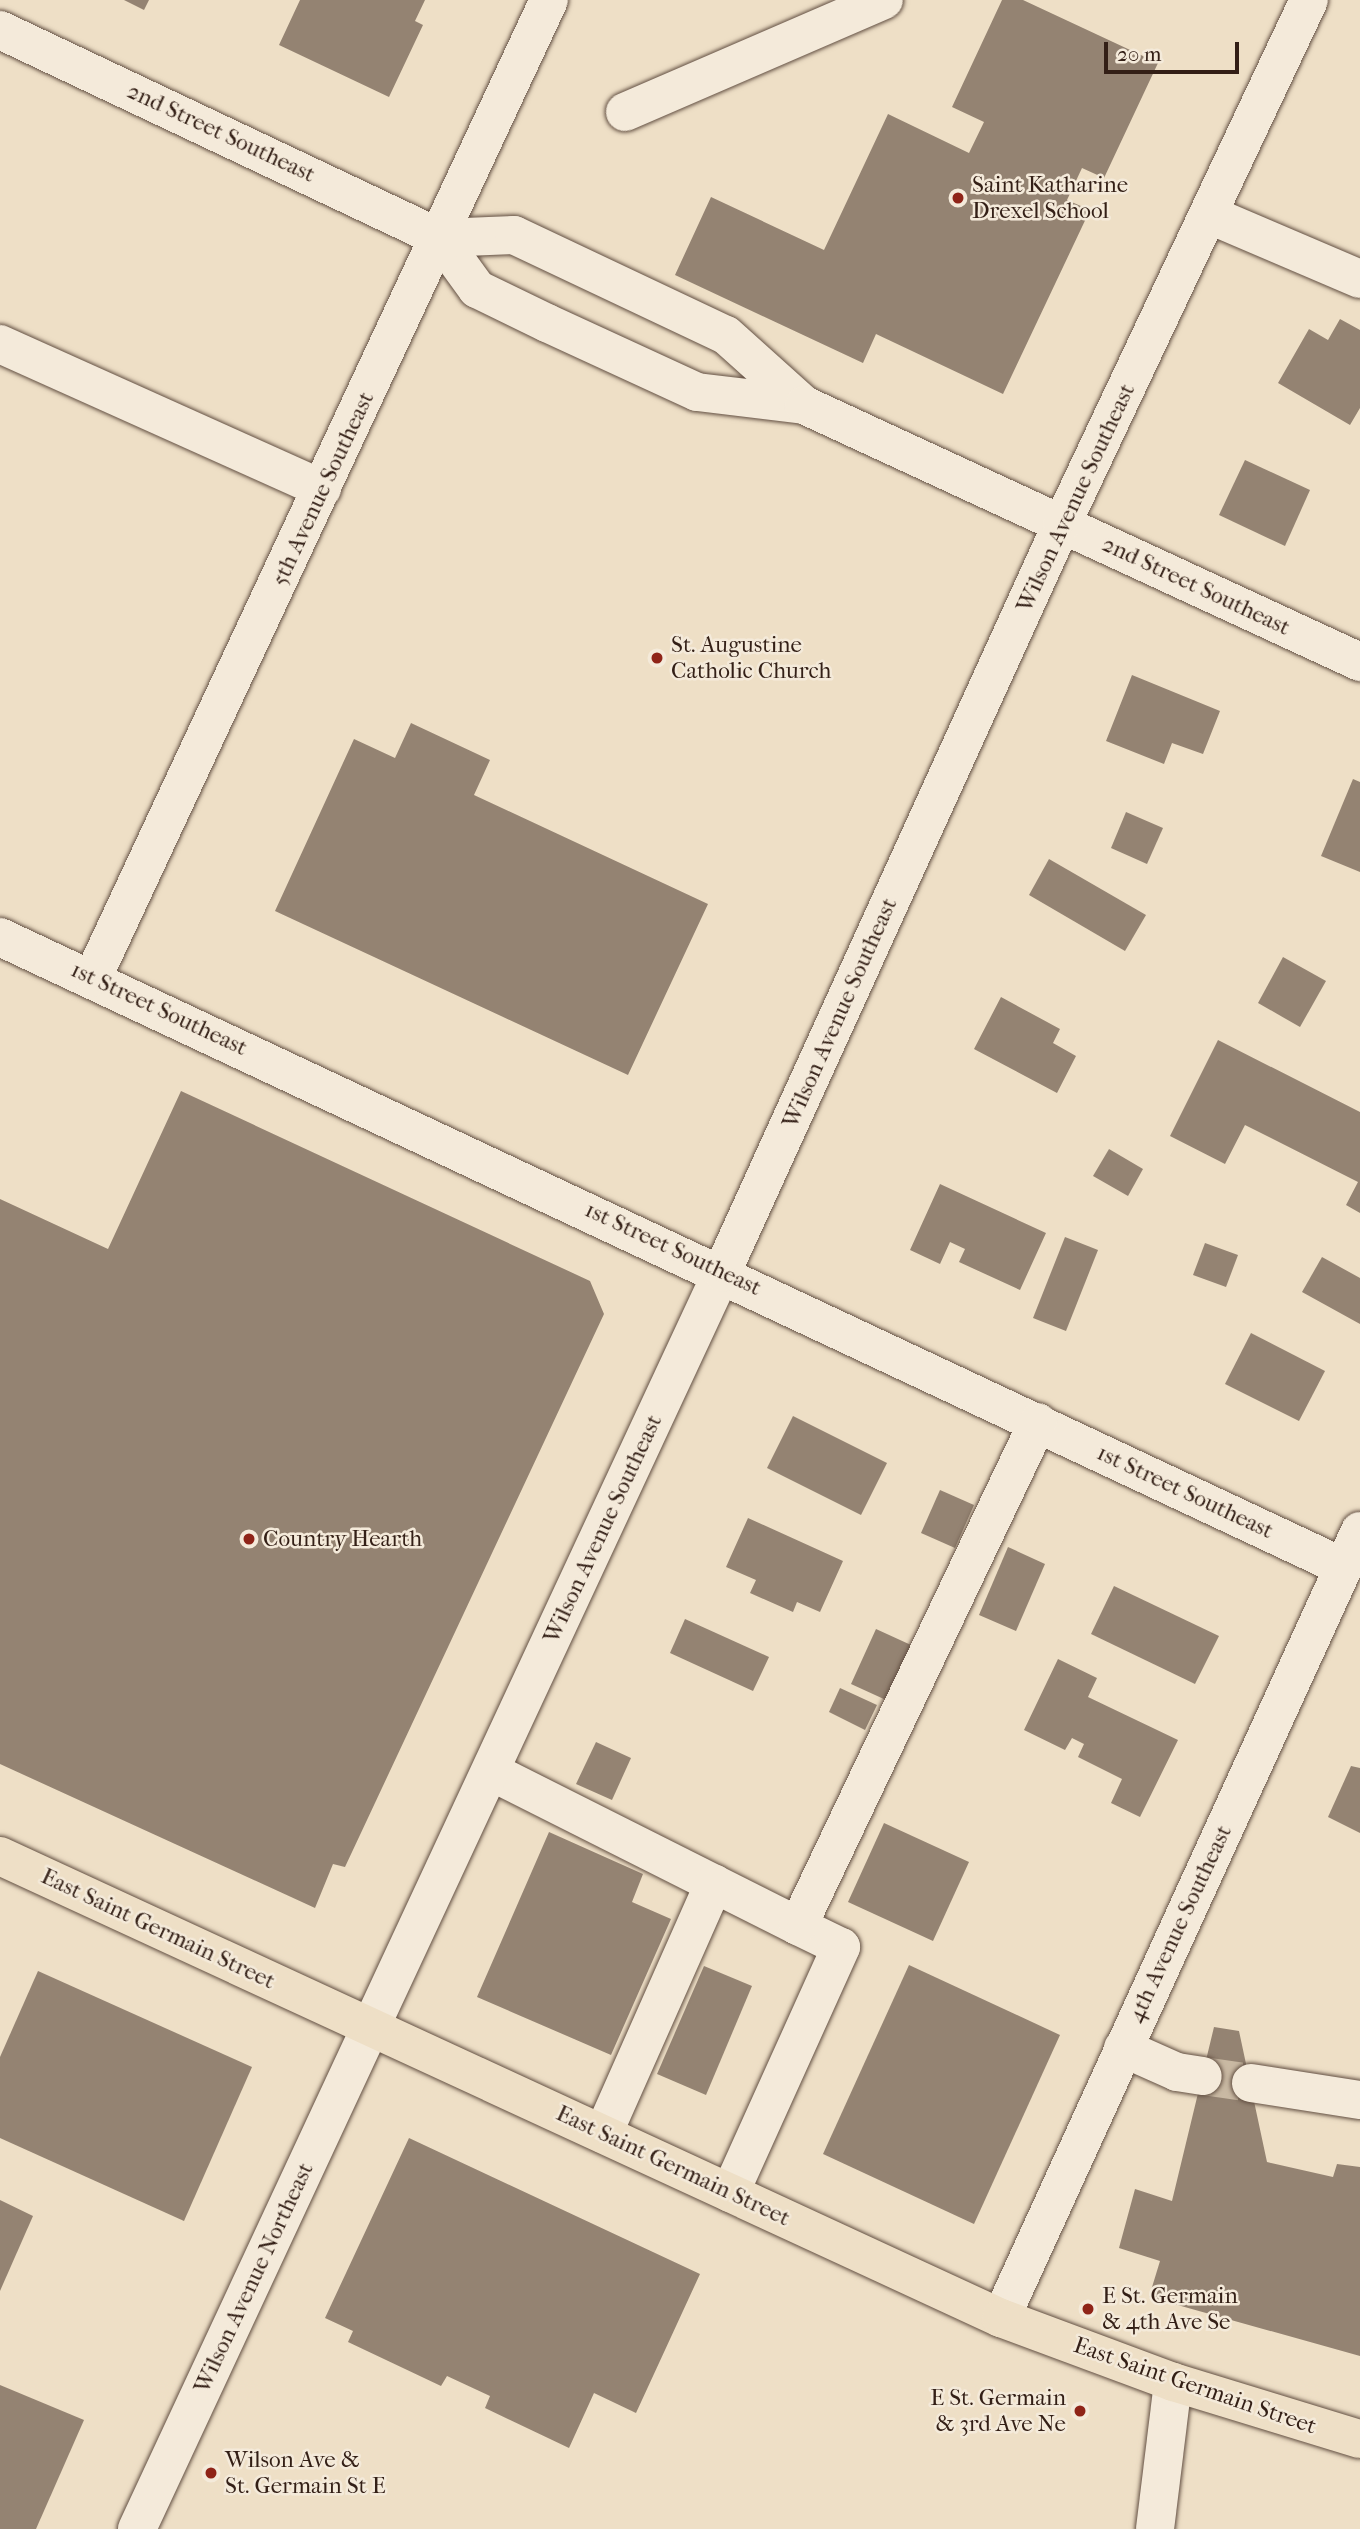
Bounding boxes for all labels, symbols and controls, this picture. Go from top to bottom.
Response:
scale bar [1108,28,1243,72]
text: 20 m [1117,42,1161,66]
street label: 2nd Street Southeast [123,77,319,189]
place label: Saint Katharine Drexel School [972,171,1128,225]
marker: Saint Katharine Drexel School [950,190,966,206]
street label: Wilson Avenue Southeast [1011,379,1141,617]
street label: 5th Avenue Southeast [266,387,380,591]
street label: 2nd Street Southeast [1098,530,1294,642]
place label: St. Augustine Catholic Church [671,631,831,685]
marker: St. Augustine Catholic Church [649,650,665,666]
street label: Wilson Avenue Southeast [777,894,903,1132]
street label: 1st Street Southeast [66,956,252,1062]
street label: 1st Street Southeast [580,1196,766,1302]
street label: Wilson Avenue Southeast [538,1410,668,1648]
street label: 1st Street Southeast [1092,1439,1278,1545]
place label: Country Hearth [263,1525,422,1553]
marker: Country Hearth [241,1531,257,1547]
street label: 4th Avenue Southeast [1122,1821,1238,2027]
street label: East Saint Germain Street [37,1863,279,1995]
street label: East Saint Germain Street [552,2100,794,2232]
street label: Wilson Avenue Northeast [188,2158,320,2398]
place label: E St. Germain & 4th Ave Se [1102,2282,1238,2336]
marker: E St. Germain & 4th Ave Se [1080,2301,1096,2317]
street label: East Saint Germain Street [1070,2331,1320,2441]
place label: E St. Germain & 3rd Ave Ne [930,2384,1066,2438]
marker: E St. Germain & 3rd Ave Ne [1072,2403,1088,2419]
place label: Wilson Ave & St. Germain St E [225,2446,386,2500]
marker: Wilson Ave & St. Germain St E [203,2465,219,2481]

